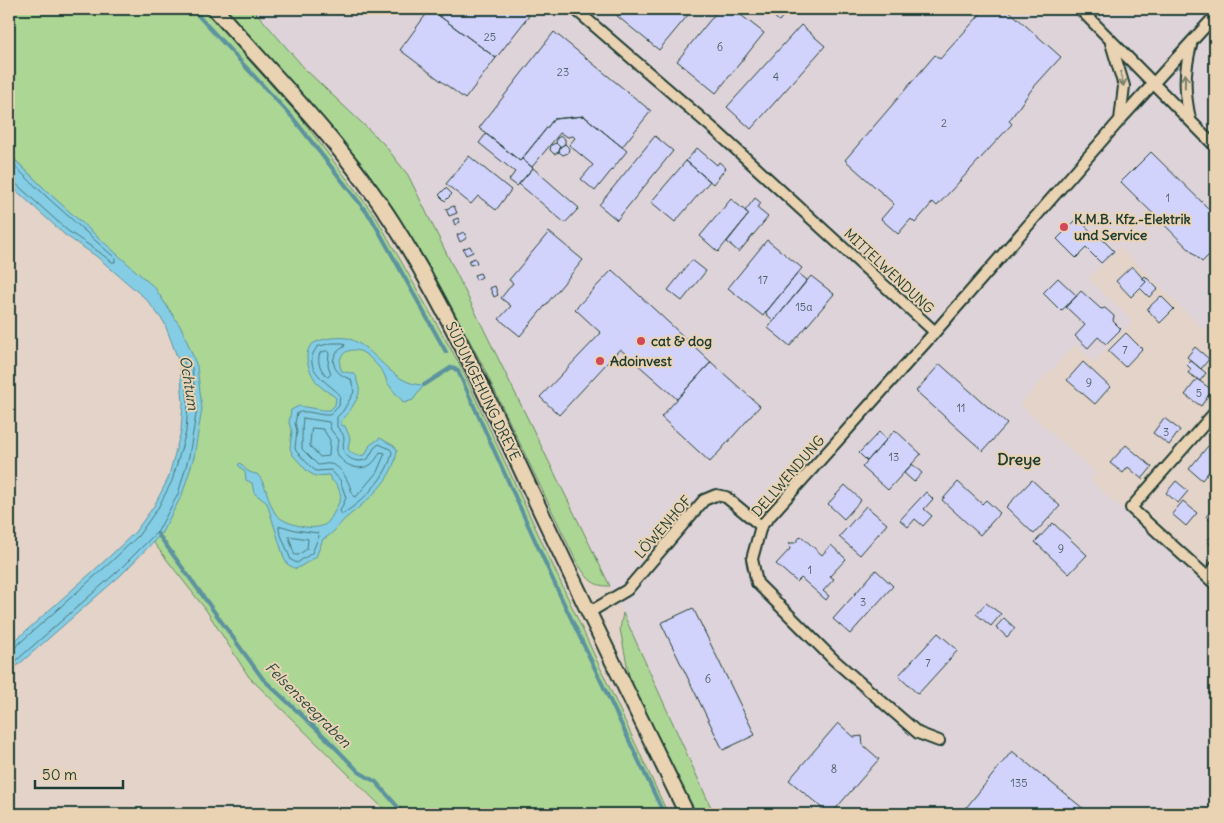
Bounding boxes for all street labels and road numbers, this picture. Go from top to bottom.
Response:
street label: MITTELWENDUNG [840,225,938,317]
street label: SÜDUMGEHUNG DREYE [442,319,524,463]
street label: DELLWENDUNG [748,432,828,520]
street label: LÖWENHOF [631,492,695,562]

